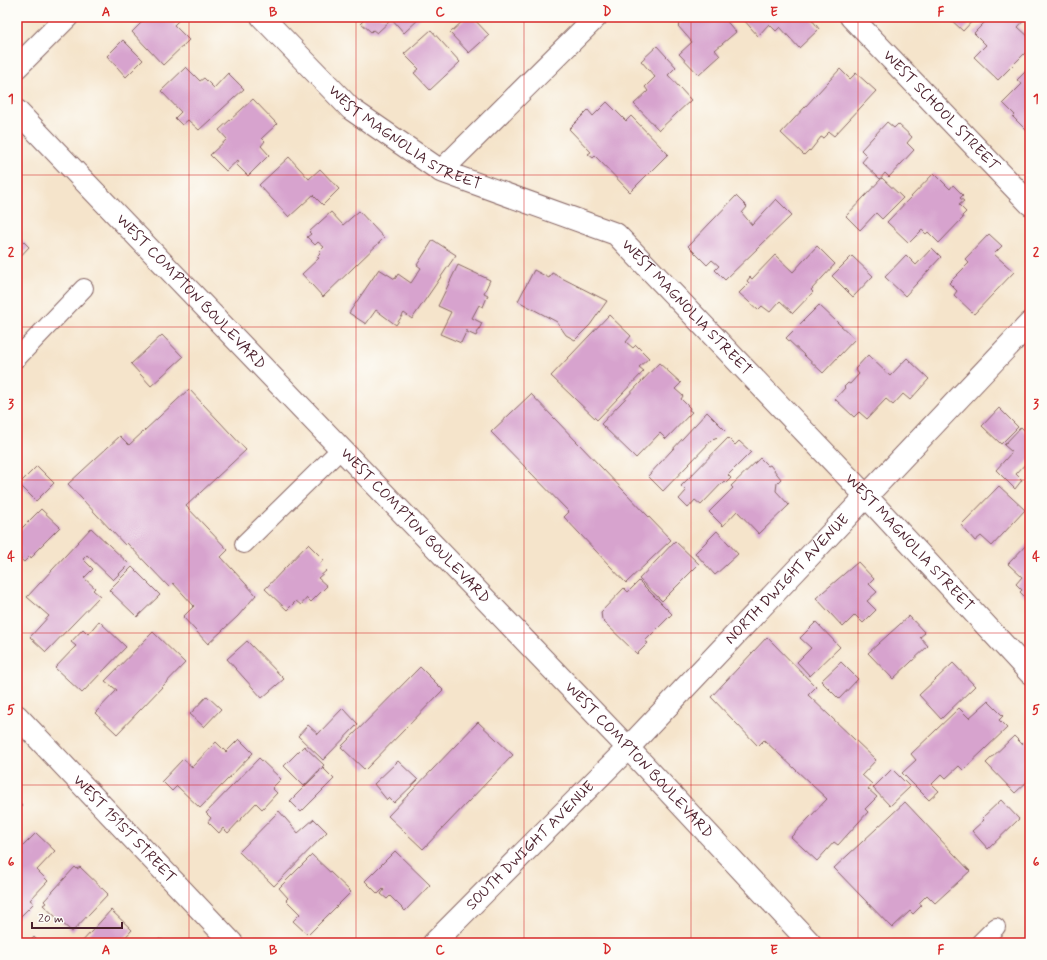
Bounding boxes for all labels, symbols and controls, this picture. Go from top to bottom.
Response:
text: A [102,4,110,21]
text: B [269,4,278,21]
text: C [435,4,445,21]
text: D [603,4,612,21]
text: E [770,4,778,21]
text: F [938,4,945,21]
street label: WEST SCHOOL STREET [878,46,1004,176]
street label: WEST MAGNOLIA STREET [323,81,484,195]
text: 1 [8,91,14,108]
text: 1 [1033,91,1039,108]
street label: WEST COMPTON BOULEVARD [111,210,270,374]
street label: WEST MAGNOLIA STREET [617,235,756,380]
text: 2 [8,244,15,261]
text: 2 [1033,244,1040,261]
text: 3 [8,396,14,413]
text: 3 [1033,396,1039,413]
street label: WEST COMPTON BOULEVARD [336,444,494,608]
street label: WEST MAGNOLIA STREET [840,470,978,616]
street label: NORTH DWIGHT AVENUE [721,510,854,649]
text: 4 [7,549,15,566]
text: 4 [1032,549,1040,566]
street label: WEST COMPTON BOULEVARD [560,678,718,843]
text: 5 [7,702,15,719]
text: 5 [1032,702,1040,719]
street label: WEST 151ST STREET [68,771,180,888]
street label: SOUTH DWIGHT AVENUE [462,777,599,915]
text: 6 [8,854,15,871]
text: 6 [1033,854,1040,871]
scale bar [32,904,122,930]
text: 20 m [38,911,64,927]
text: A [102,942,110,959]
text: B [269,942,278,959]
text: C [435,942,445,959]
text: D [603,942,612,959]
text: E [770,942,778,959]
text: F [938,942,945,959]

